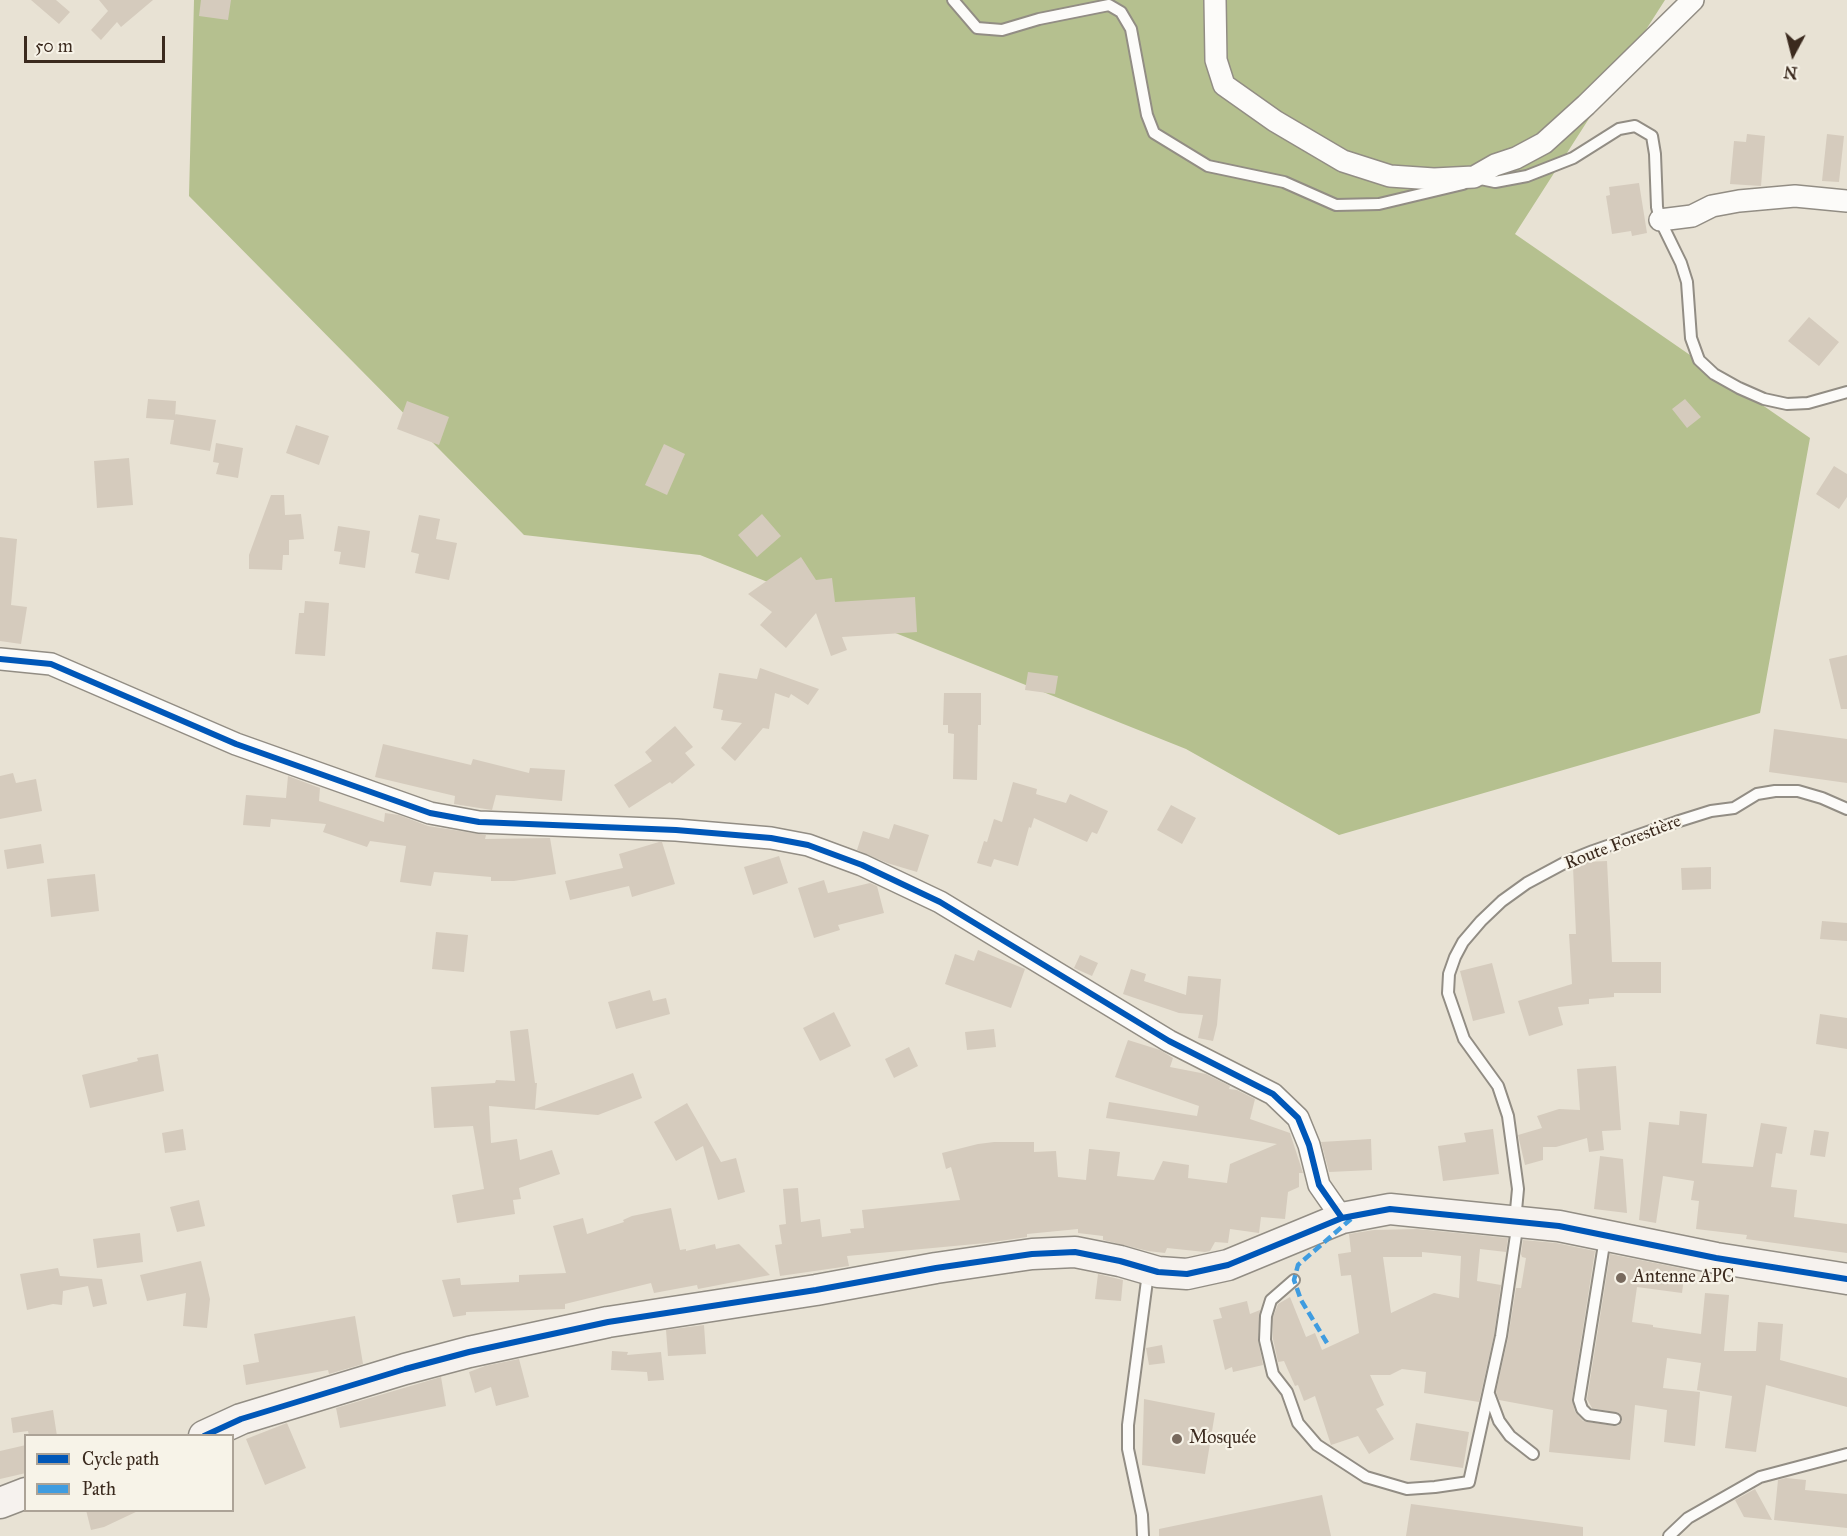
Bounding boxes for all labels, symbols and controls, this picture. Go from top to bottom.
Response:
scale bar [27,24,168,62]
north arrow [1763,24,1823,84]
text: 50 m [35,35,73,57]
text: N [1783,62,1799,83]
street label: Route Forestière [1562,811,1684,875]
place label: Antenne APC [1633,1267,1734,1289]
marker: Antenne APC [1614,1271,1628,1285]
place label: Mosquée [1189,1428,1256,1450]
marker: Mosquée [1170,1432,1184,1446]
legend [24,1434,234,1512]
text: Cycle path [82,1448,159,1470]
text: Path [82,1478,116,1500]

